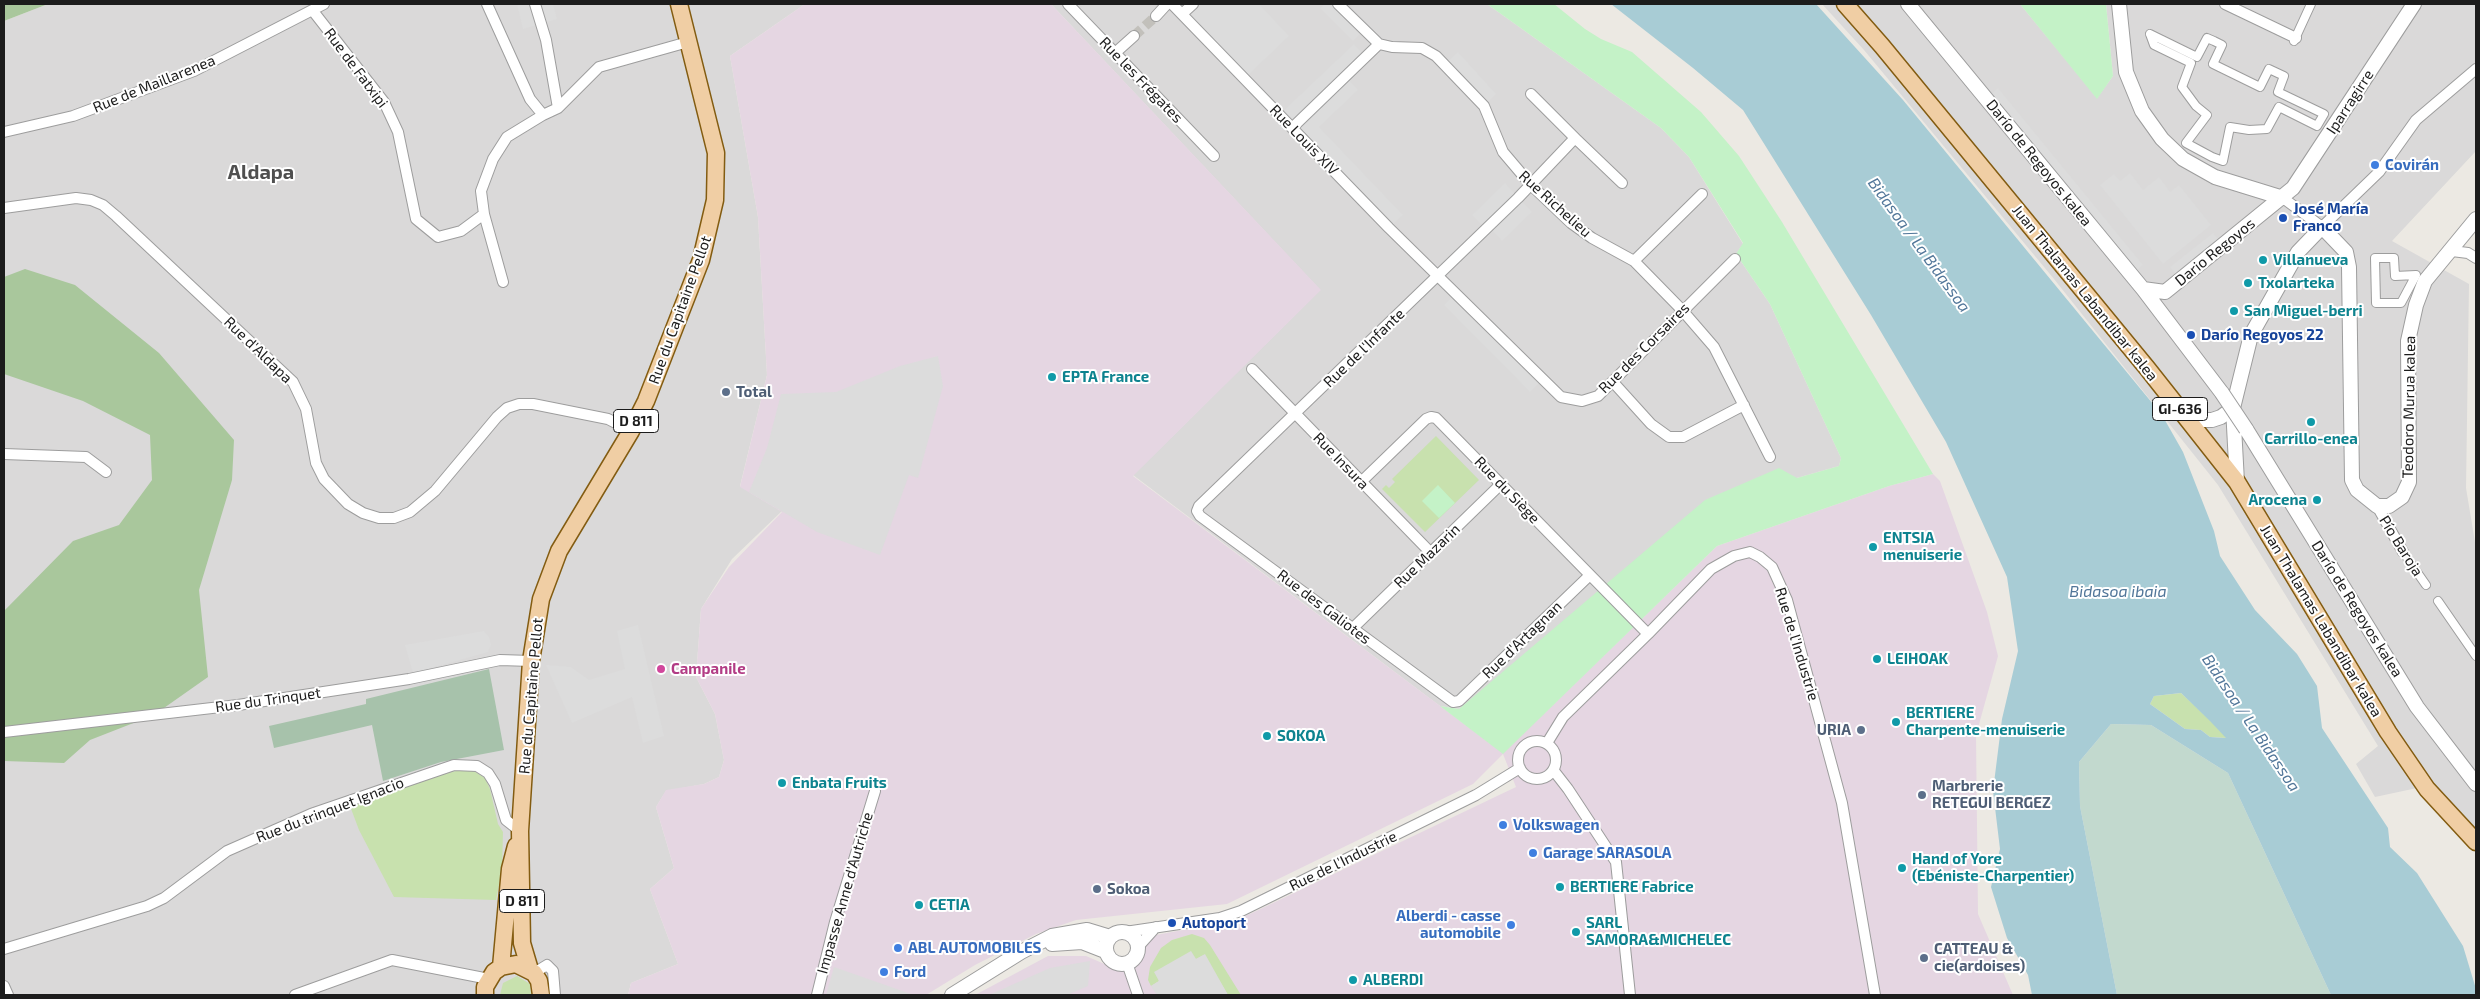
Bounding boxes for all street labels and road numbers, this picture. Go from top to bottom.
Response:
street label: Rue de Fatxipi [320,25,392,111]
street label: Rue les Frégates [1096,33,1186,127]
street label: Rue de Maillarenea [90,51,218,117]
street label: Iparragirre [2323,66,2377,138]
street label: Darío de Regoyos kalea [1982,96,2096,230]
street label: Rue Louis XIV [1266,101,1342,179]
street label: Rue Richelieu [1515,167,1595,241]
street label: Juan Thalamas Labandibar kalea [2008,201,2162,385]
street label: Dario Regoyos [2171,214,2259,290]
street label: Rue du Capitaine Pellot [645,233,715,387]
street label: Rue des Corsaires [1595,299,1693,397]
street label: Rue de l'Infante [1320,305,1408,391]
street label: Rue d'Aldapa [220,313,296,387]
street label: Teodoro Murua kalea [2399,335,2419,479]
road number: GI-636 [2152,398,2208,420]
road number: D 811 [614,410,658,432]
street label: Rue Insura [1309,429,1373,493]
street label: Rue du Siège [1471,453,1543,527]
street label: Pío Baroja [2375,512,2427,580]
street label: Rue Mazarin [1390,520,1464,592]
street label: Juan Thalamas Labandibar kalea [2256,522,2386,720]
street label: Darío de Regoyos kalea [2308,537,2406,681]
street label: Rue des Galiotes [1274,566,1374,648]
street label: Rue de l'Industrie [1771,585,1823,703]
street label: Rue d'Artagnan [1478,597,1566,683]
street label: Rue du Capitaine Pellot [515,617,547,775]
street label: Rue du Trinquet [214,684,322,716]
street label: Rue du trinquet Ignacio [254,773,406,847]
street label: Impasse Anne d'Autriche [813,810,877,976]
street label: Rue de l'Industrie [1286,827,1400,895]
road number: D 811 [500,889,544,912]

